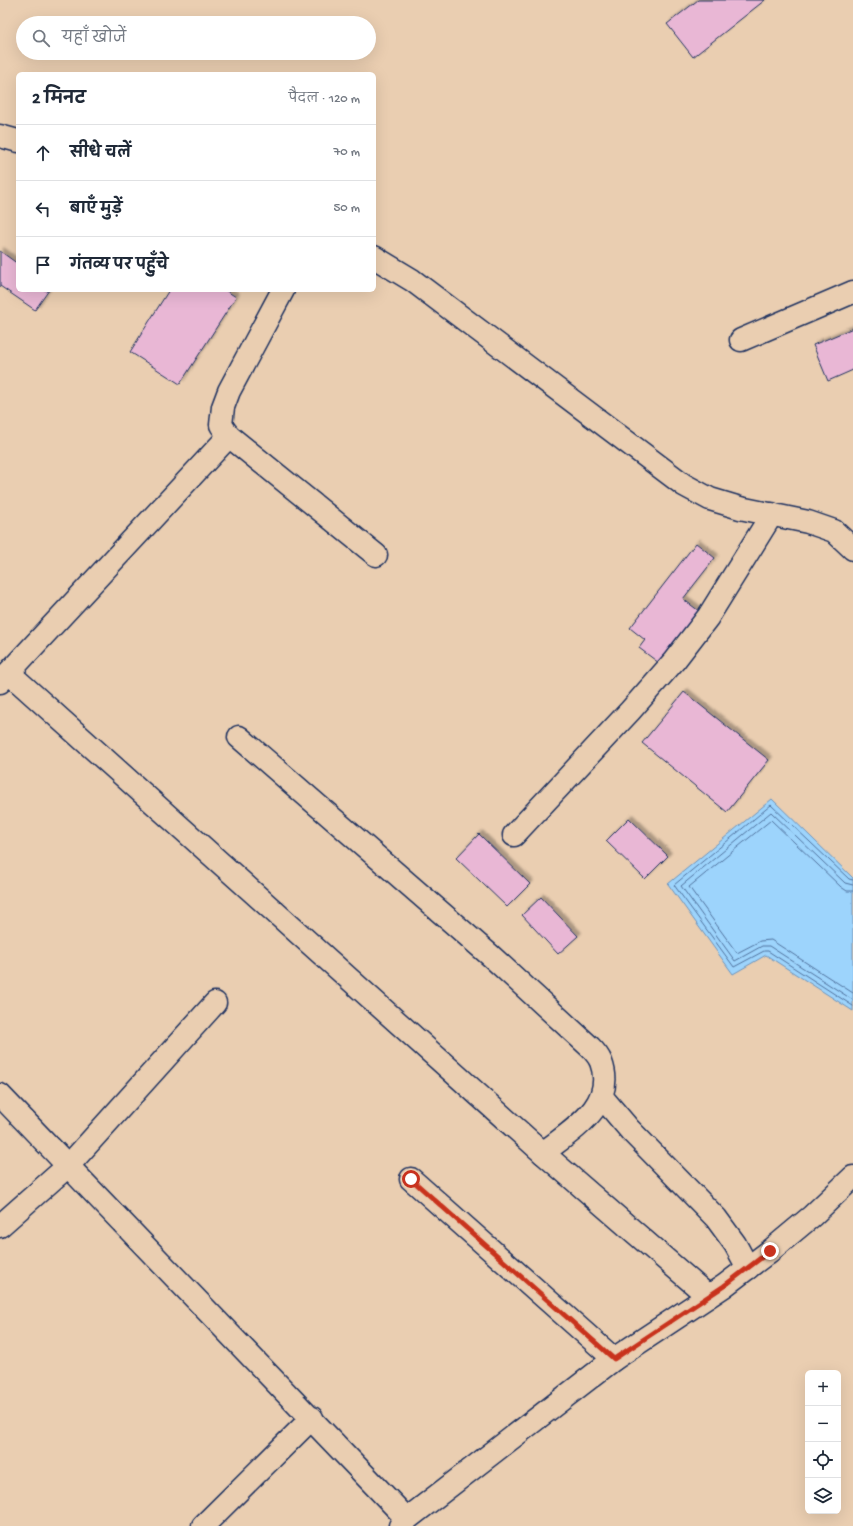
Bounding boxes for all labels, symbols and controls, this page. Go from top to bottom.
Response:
search box [16,16,376,60]
icon: search [30,27,52,49]
text: यहाँ खोजें [62,30,126,48]
text: 2 मिनट [32,90,86,110]
text: पैदल · 120 m [288,92,360,107]
icon: ahead [32,142,54,164]
text: सीधे चलें [70,145,131,163]
text: 70 m [334,145,360,160]
icon: left [32,198,54,220]
text: बाएँ मुड़ें [70,201,122,219]
text: 50 m [333,201,360,216]
icon: arrive [32,254,54,276]
text: गंतव्य पर पहुँचे [70,257,168,275]
route start [402,1170,420,1188]
route end [761,1242,779,1260]
map controls [805,1370,841,1514]
button: + [805,1370,841,1406]
button: − [805,1406,841,1442]
button: locate [805,1442,841,1478]
button: layers [805,1478,841,1514]

